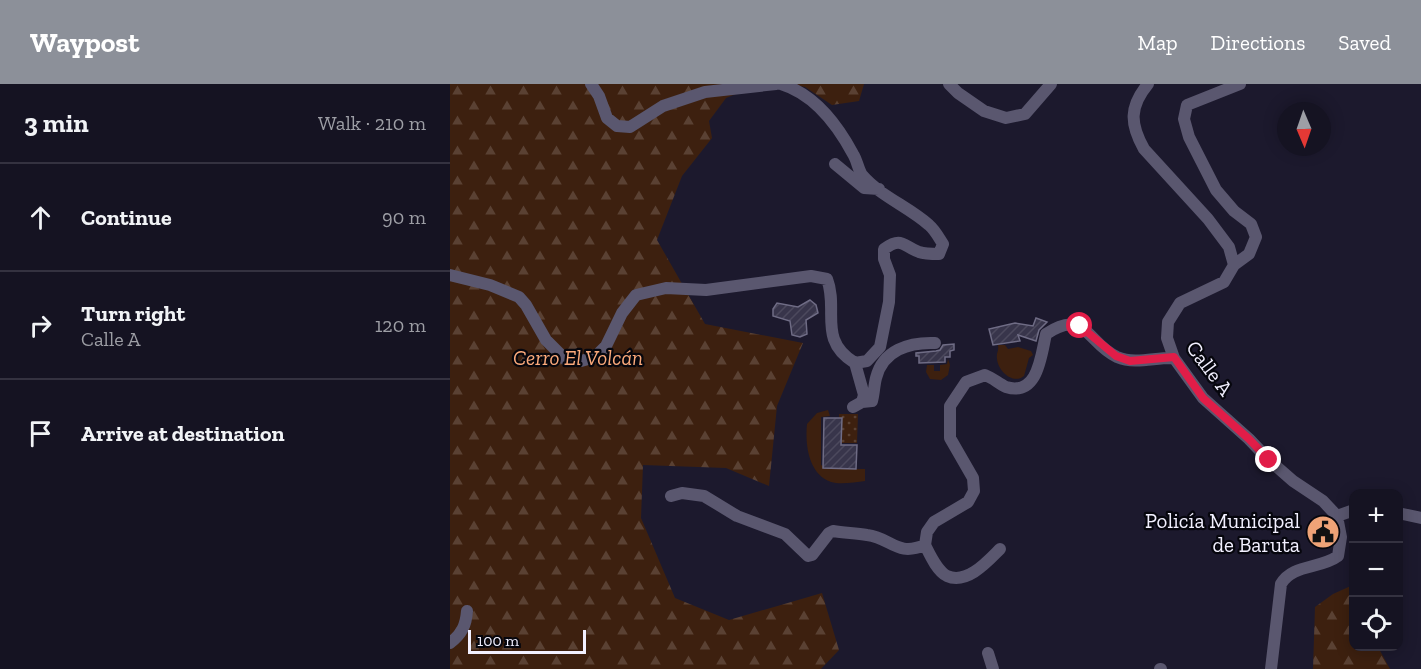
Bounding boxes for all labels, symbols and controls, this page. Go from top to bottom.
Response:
text: Waypost [30,26,139,59]
text: Map [1138,30,1178,55]
text: Directions [1211,30,1305,55]
text: Saved [1338,30,1391,55]
north arrow [1277,102,1331,156]
text: 3 min [24,107,89,139]
text: Walk · 210 m [318,111,426,135]
icon: ahead [24,201,57,234]
text: Continue [81,204,172,231]
text: 90 m [382,205,426,229]
text: Turn right [81,300,185,327]
icon: right [24,309,57,342]
route start [1066,312,1092,338]
text: 120 m [375,313,426,337]
text: Calle A [81,327,141,351]
street label: Calle A [1181,336,1239,401]
park label: Cerro El Volcán [513,345,643,370]
icon: arrive [24,417,57,450]
text: Arrive at destination [81,420,284,447]
route end [1255,446,1281,472]
map controls [1349,489,1403,651]
button: + [1349,489,1403,543]
place label: Policía Municipal de Baruta [1145,508,1300,557]
public building icon: Policía Municipal de Baruta [1305,514,1341,550]
button: − [1349,543,1403,597]
button: locate [1349,597,1403,651]
scale bar [468,627,586,654]
text: 100 m [477,631,519,650]

